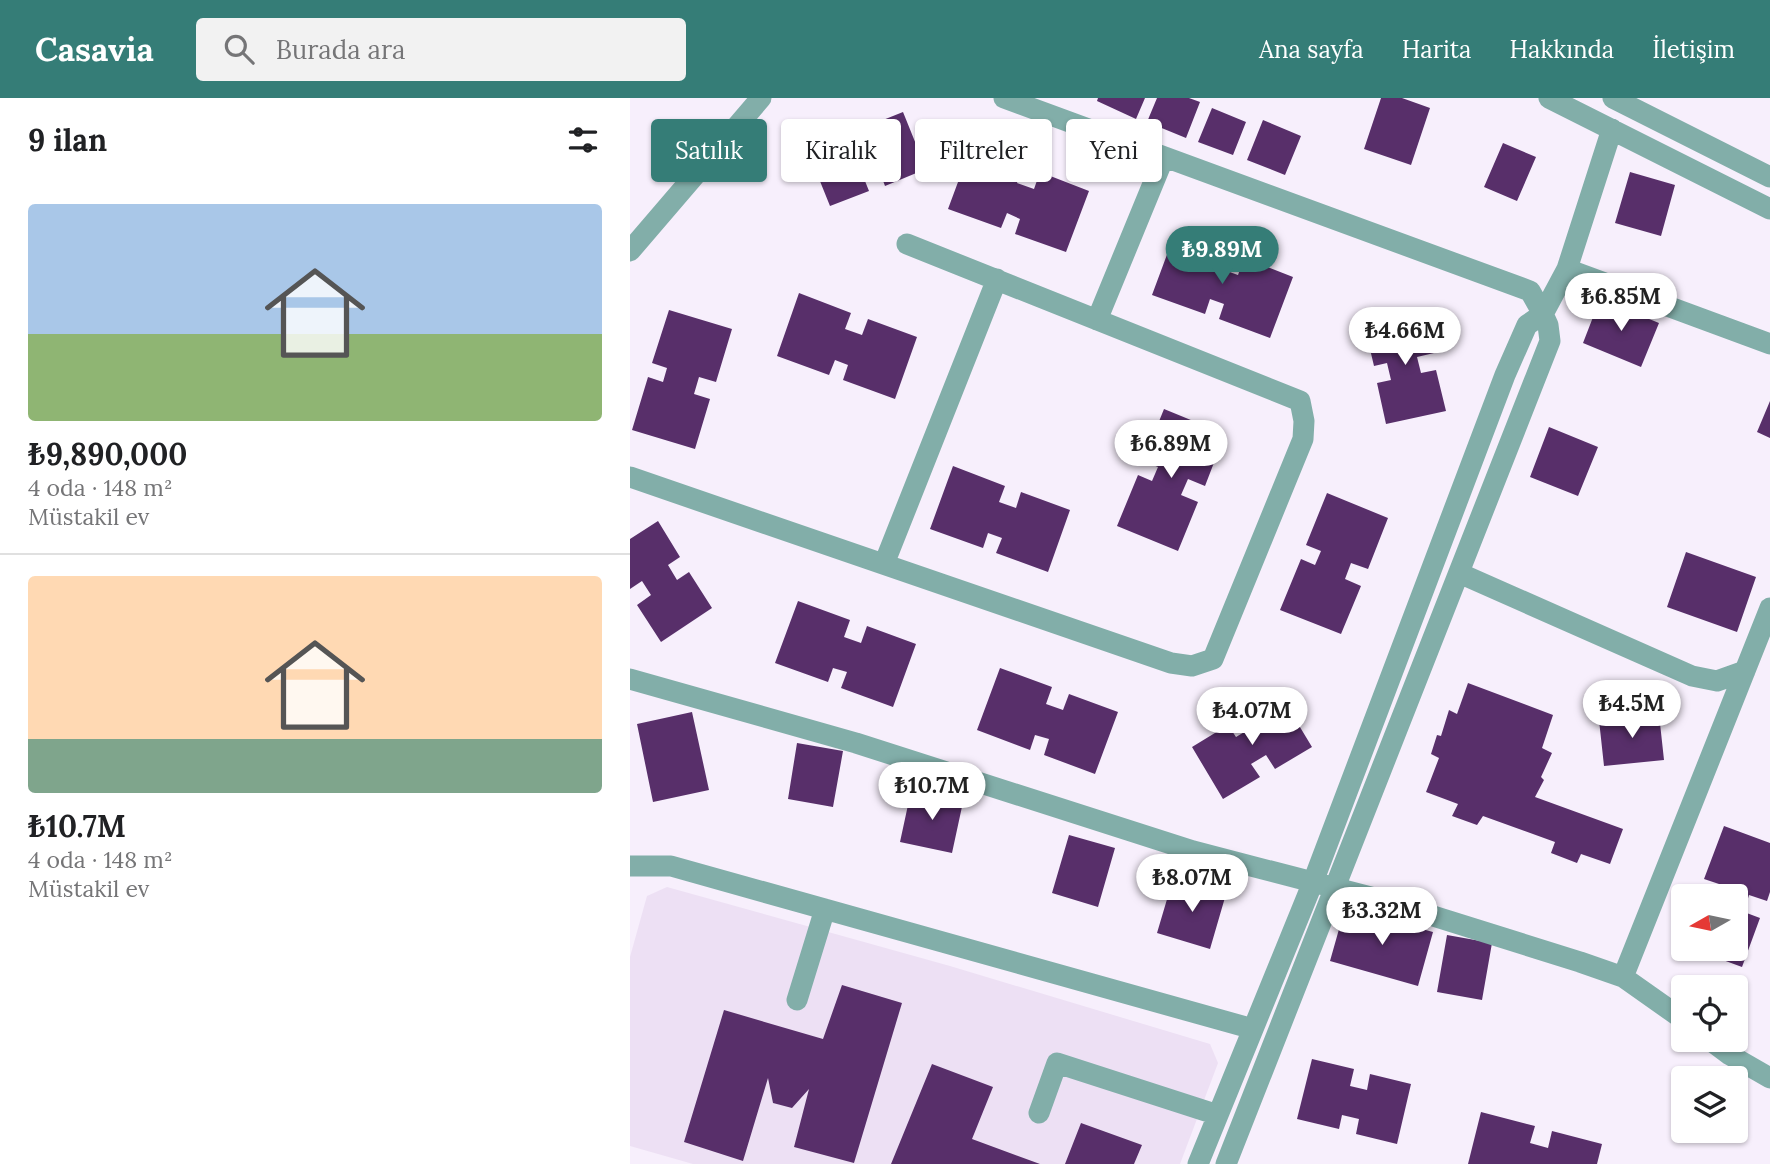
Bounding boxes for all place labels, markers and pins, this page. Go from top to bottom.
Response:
pin: ₺9.89M [1165,226,1279,286]
pin: ₺6.85M [1564,274,1678,333]
pin: ₺4.66M [1348,308,1462,367]
pin: ₺6.89M [1114,420,1228,480]
pin: ₺4.5M [1583,680,1681,740]
pin: ₺4.07M [1195,688,1309,747]
pin: ₺10.7M [875,762,989,822]
pin: ₺8.07M [1135,854,1249,914]
pin: ₺3.32M [1325,888,1439,947]

